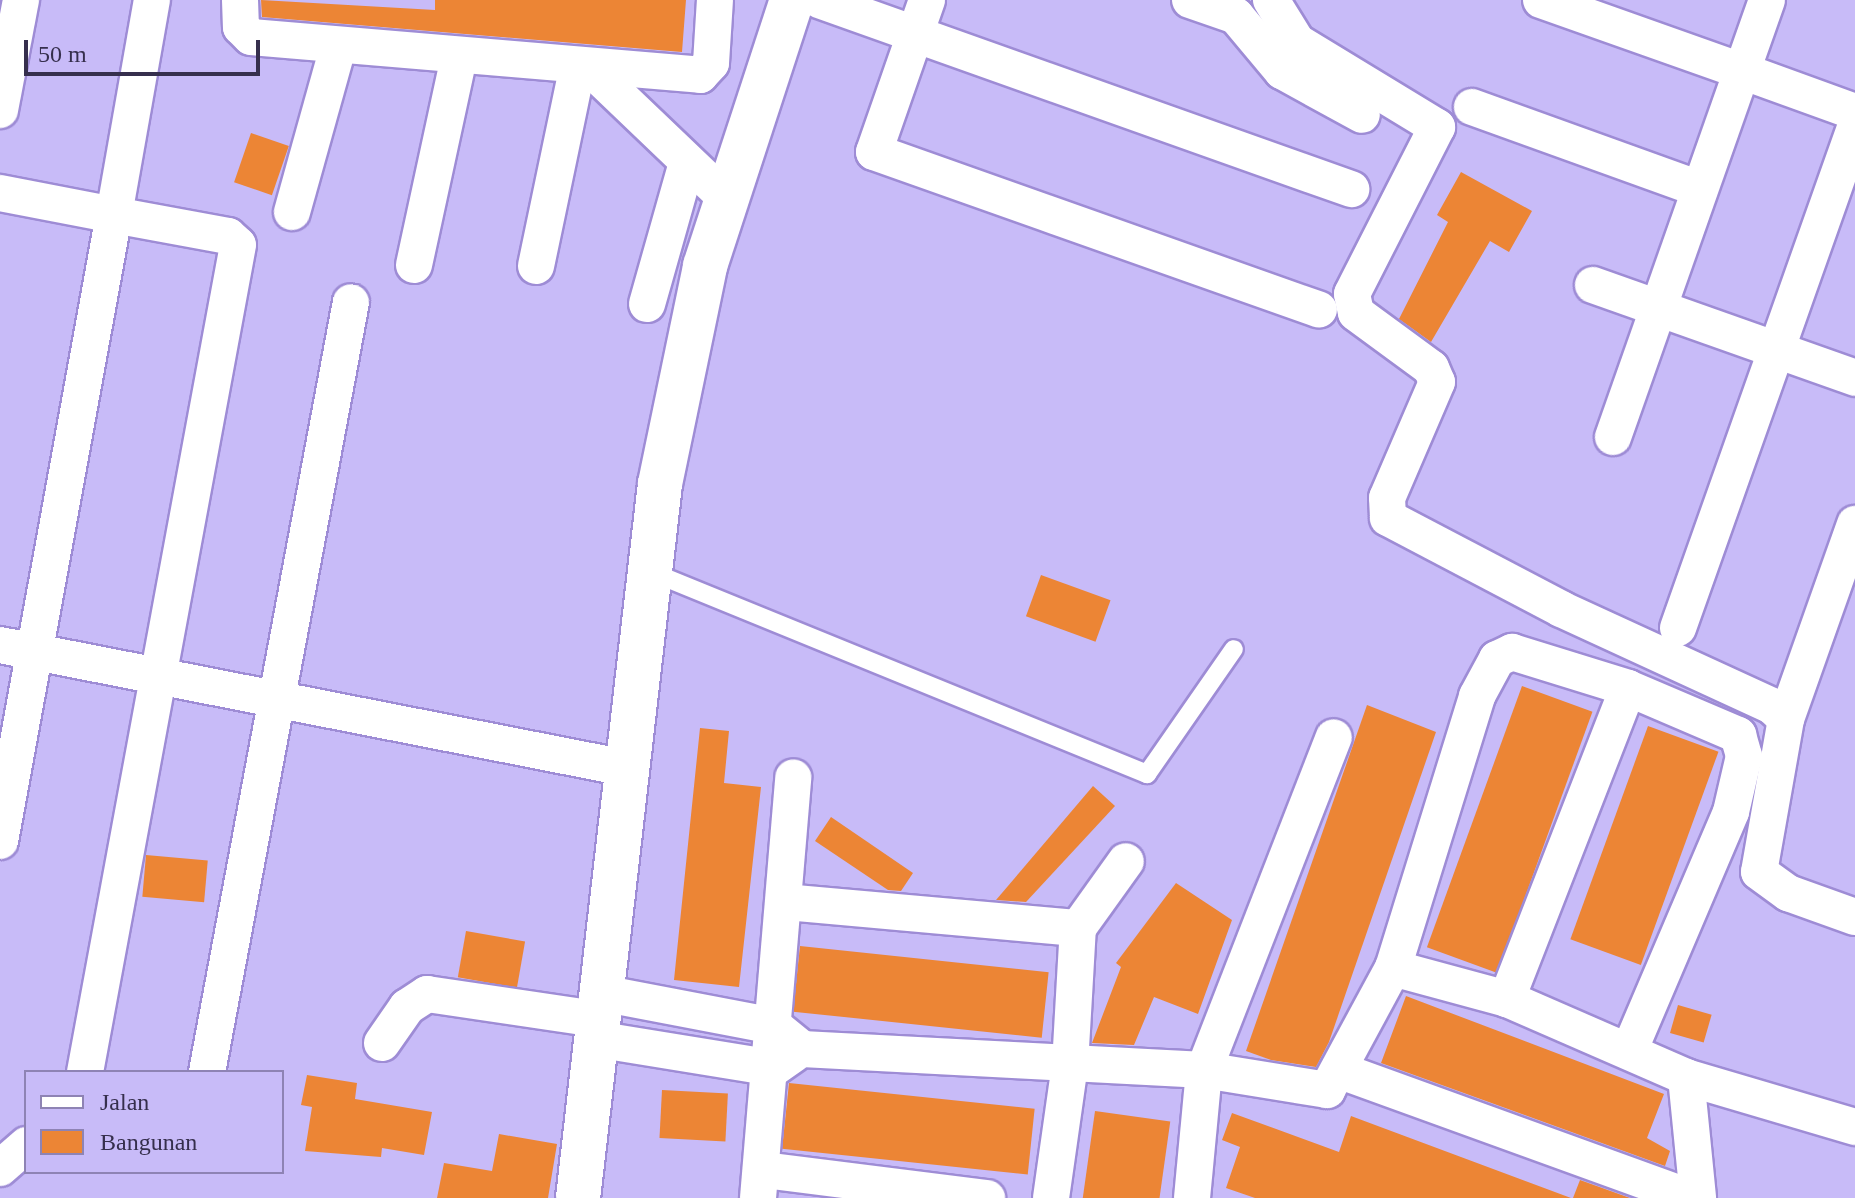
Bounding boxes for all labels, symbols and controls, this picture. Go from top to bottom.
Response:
scale bar [28,24,264,74]
text: 50 m [38,41,87,67]
legend [24,1070,284,1174]
text: Jalan [100,1089,149,1115]
text: Bangunan [100,1129,197,1155]

